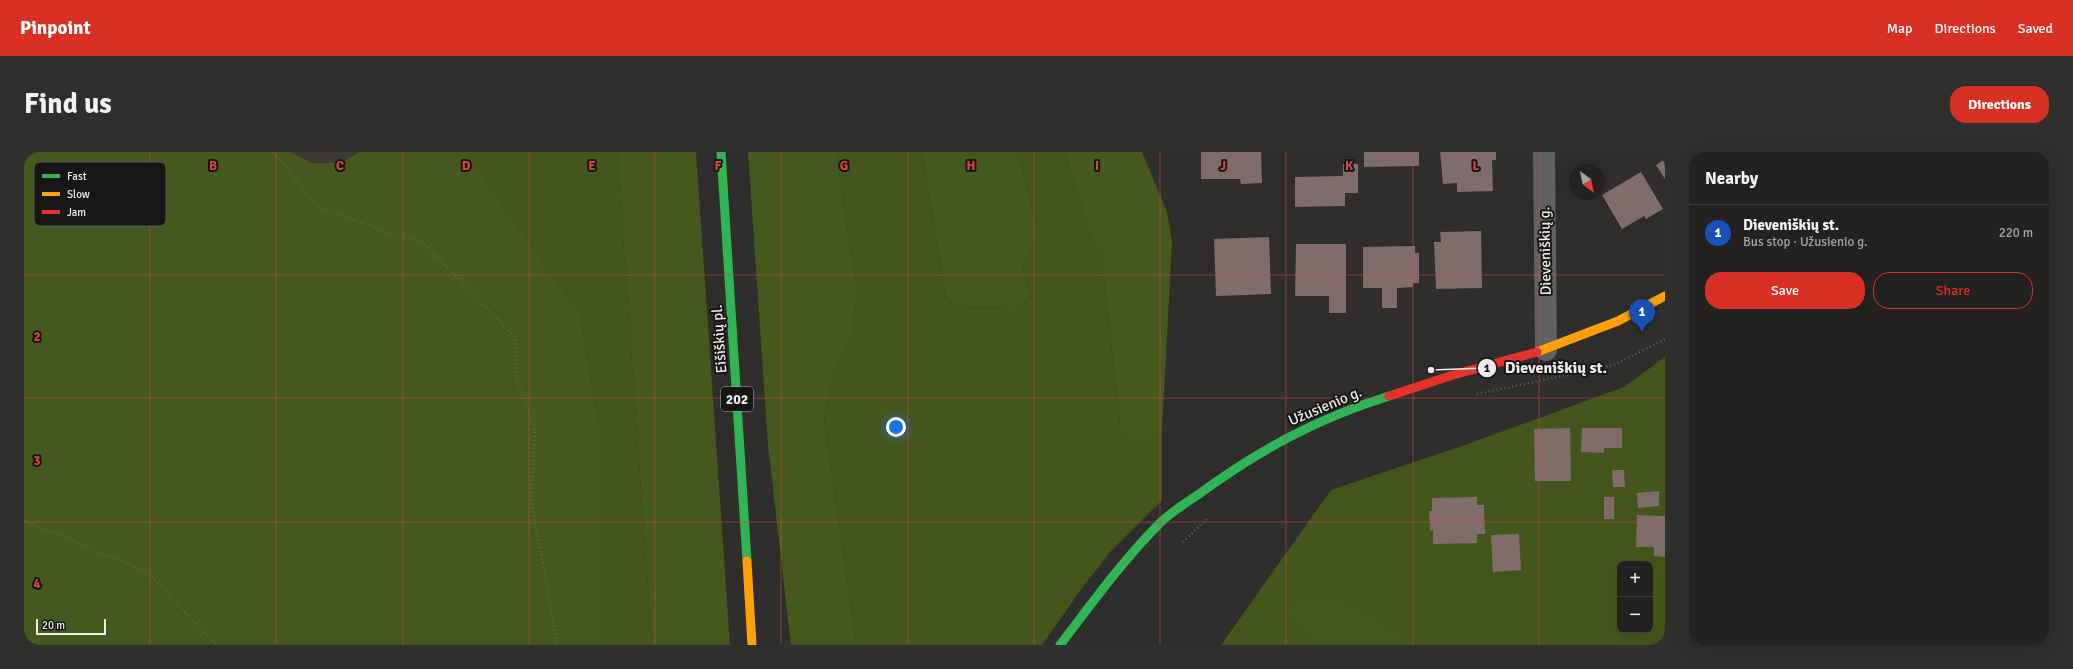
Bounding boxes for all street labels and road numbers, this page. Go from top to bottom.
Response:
street label: Dieveniškių g. [1535,206,1555,296]
street label: Eišiškių pl. [708,304,730,374]
street label: Užusienio g. [1286,382,1364,430]
road number: 202 [721,387,753,411]

